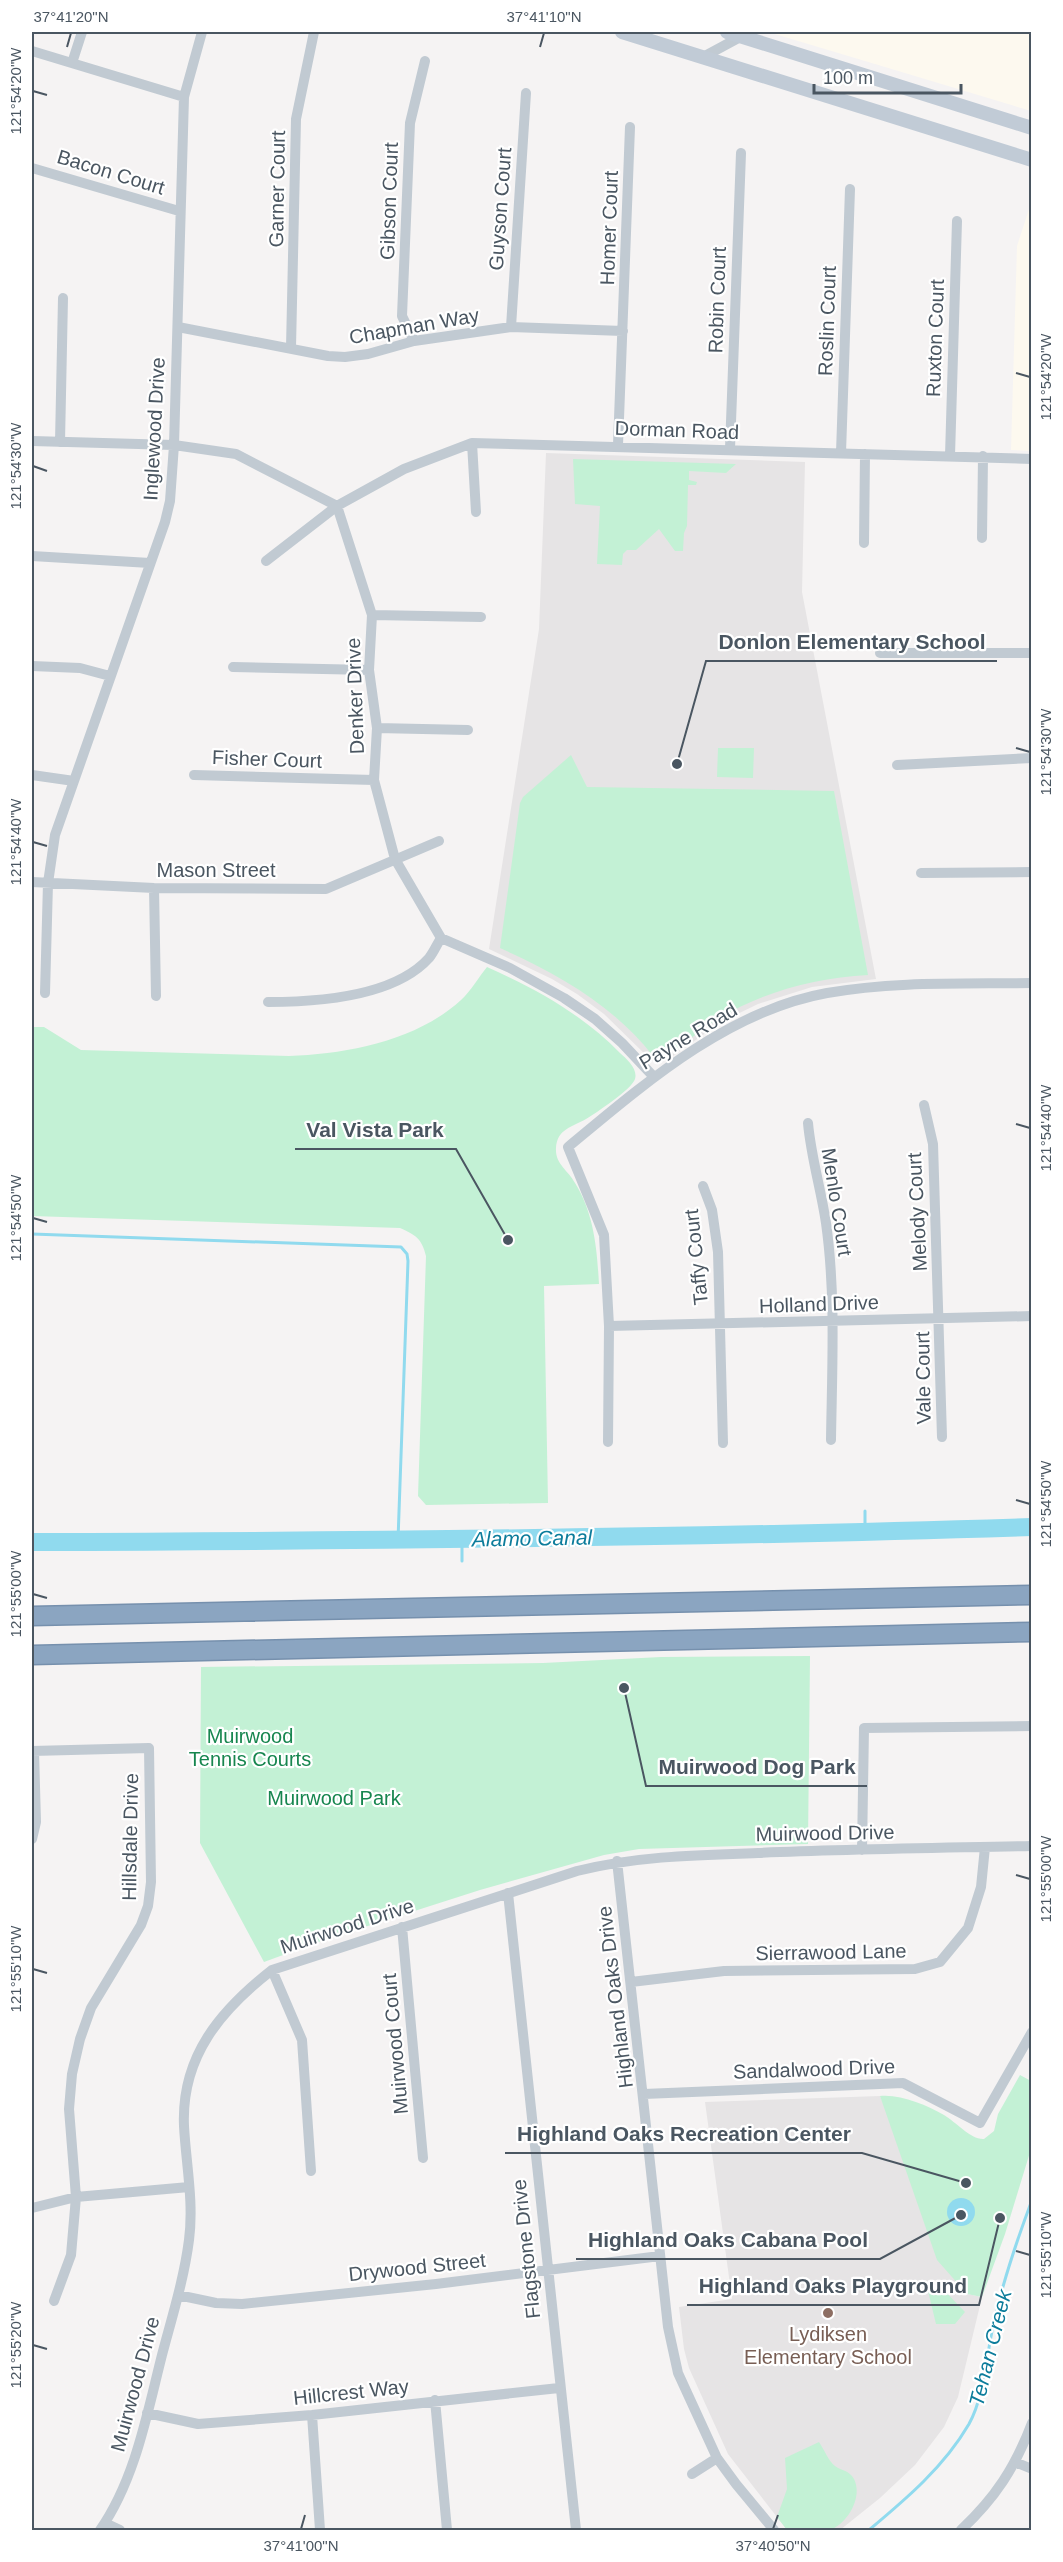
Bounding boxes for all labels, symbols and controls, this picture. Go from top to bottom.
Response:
text: 37°41'20"N [33,8,109,25]
text: 37°41'10"N [506,8,582,25]
text: 121°54'20"W [7,47,24,134]
scale bar [814,57,961,95]
text: 100 m [823,68,873,88]
street label: Garner Court [265,130,289,248]
street label: Gibson Court [376,141,402,260]
street label: Bacon Court [55,145,168,199]
street label: Guyson Court [485,146,515,271]
street label: Homer Court [596,170,622,286]
street label: Robin Court [704,246,730,354]
street label: Roslin Court [814,265,840,376]
street label: Ruxton Court [922,278,948,397]
street label: Chapman Way [347,304,481,348]
text: 121°54'20"W [1037,333,1054,420]
street label: Inglewood Drive [139,357,169,501]
street label: Dorman Road [614,417,740,443]
text: 121°54'30"W [7,422,24,509]
callout: Donlon Elementary School [706,622,997,661]
text: Donlon Elementary School [718,630,986,653]
street label: Denker Drive [342,637,368,755]
text: 121°54'30"W [1037,708,1054,795]
street label: Fisher Court [212,746,323,772]
text: 121°54'40"W [7,798,24,885]
street label: Mason Street [157,859,276,881]
street label: Payne Road [635,998,741,1074]
text: 121°54'40"W [1037,1084,1054,1171]
callout: Val Vista Park [295,1110,456,1149]
text: Val Vista Park [306,1118,444,1141]
street label: Menlo Court [818,1146,856,1258]
street label: Melody Court [903,1152,931,1272]
text: 121°54'50"W [7,1174,24,1261]
street label: Taffy Court [680,1208,712,1306]
street label: Holland Drive [759,1291,879,1317]
street label: Vale Court [911,1331,935,1425]
text: 121°54'50"W [1037,1460,1054,1547]
water label: Alamo Canal [470,1525,594,1551]
text: 121°55'00"W [7,1550,24,1637]
park label: Muirwood Tennis Courts [189,1725,311,1770]
callout: Muirwood Dog Park [646,1747,867,1786]
text: Muirwood Dog Park [658,1755,856,1778]
street label: Hillsdale Drive [118,1773,142,1901]
park label: Muirwood Park [267,1787,402,1809]
street label: Muirwood Drive [755,1821,895,1845]
text: 121°55'00"W [1037,1835,1054,1922]
street label: Muirwood Drive [278,1894,416,1958]
street label: Highland Oaks Drive [593,1905,637,2089]
text: 121°55'10"W [7,1925,24,2012]
street label: Sierrawood Lane [755,1940,907,1964]
street label: Muirwood Court [378,1972,412,2115]
street label: Sandalwood Drive [733,2055,895,2083]
callout: Highland Oaks Recreation Center [505,2114,862,2153]
text: Highland Oaks Recreation Center [517,2122,851,2145]
street label: Flagstone Drive [508,2178,544,2320]
text: 121°55'10"W [1037,2211,1054,2298]
callout: Highland Oaks Cabana Pool [576,2220,880,2259]
text: Highland Oaks Cabana Pool [588,2228,868,2251]
street label: Drywood Street [347,2249,487,2285]
callout: Highland Oaks Playground [687,2266,979,2305]
text: Highland Oaks Playground [699,2274,967,2297]
water label: Tehan Creek [964,2286,1016,2409]
text: 121°55'20"W [7,2301,24,2388]
marker: Lydiksen Elementary School [821,2306,835,2320]
street label: Muirwood Drive [106,2314,164,2454]
place label: Lydiksen Elementary School [744,2323,912,2368]
street label: Hillcrest Way [292,2375,410,2409]
text: 37°41'00"N [263,2537,339,2554]
text: 37°40'50"N [735,2537,811,2554]

